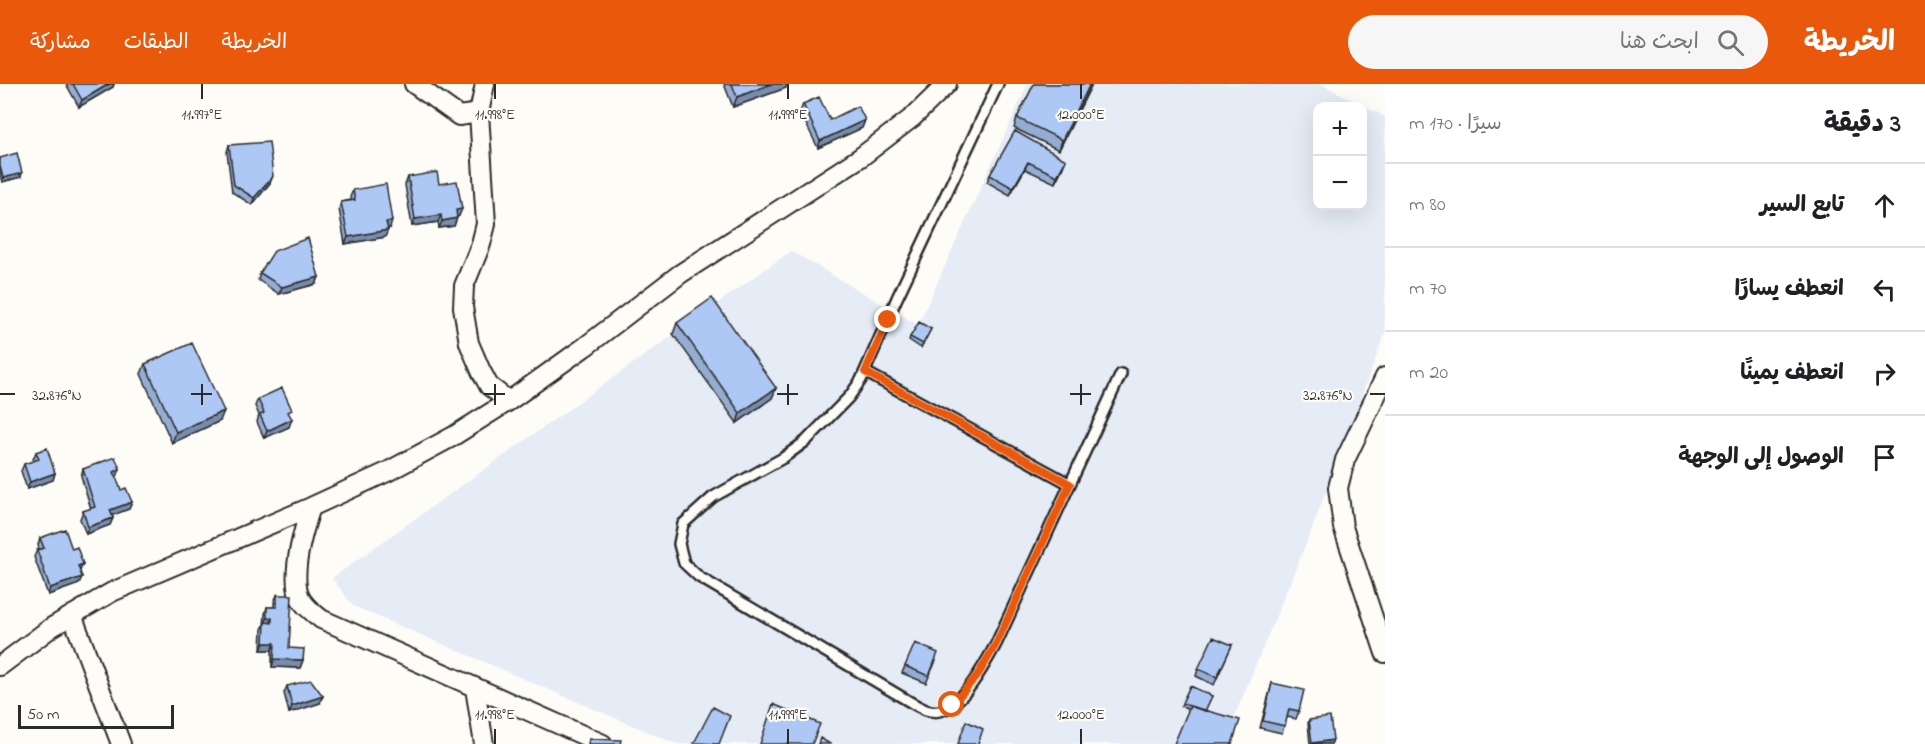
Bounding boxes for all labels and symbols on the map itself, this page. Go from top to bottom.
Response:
text: 11.997°E [182,104,222,126]
text: 11.998°E [475,104,515,126]
text: 11.999°E [768,104,808,126]
text: 12.000°E [1057,104,1105,126]
route end [874,306,900,332]
text: 32.876°N [32,385,82,407]
text: 32.876°N [1303,385,1353,407]
route start [938,691,964,717]
scale bar [18,702,174,730]
text: 11.998°E [475,704,515,726]
text: 11.999°E [768,704,808,726]
text: 12.000°E [1057,704,1105,726]

